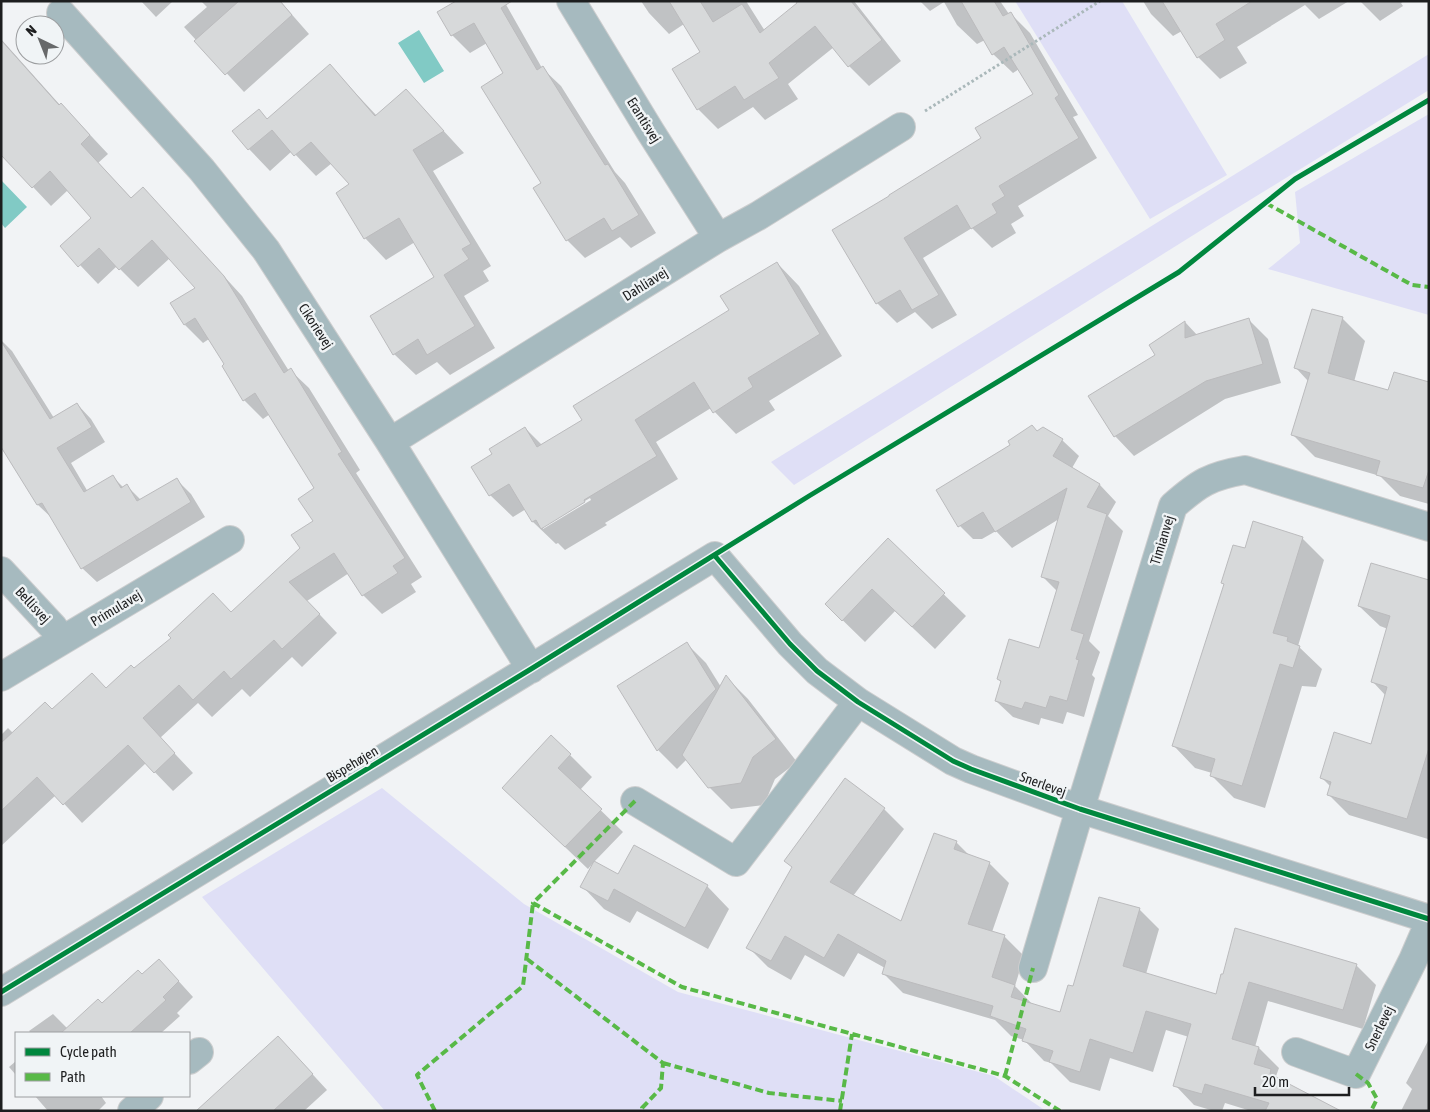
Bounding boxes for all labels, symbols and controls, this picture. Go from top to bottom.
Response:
north arrow [15,15,65,65]
text: N [23,22,40,39]
street label: Erantisvej [624,94,664,146]
street label: Dahliavej [620,264,670,304]
street label: Cikorievej [295,300,337,352]
street label: Timianvej [1147,513,1177,567]
street label: Bellisvej [12,584,54,626]
street label: Primulavej [88,587,144,629]
street label: Bispehøjen [323,742,381,786]
street label: Snerlevej [1018,768,1068,800]
street label: Snerlevej [1361,1003,1397,1053]
legend [15,1032,190,1097]
text: Cycle path [60,1043,117,1060]
scale bar [1255,1064,1349,1096]
text: Path [60,1068,86,1085]
text: 20 m [1262,1073,1289,1090]

